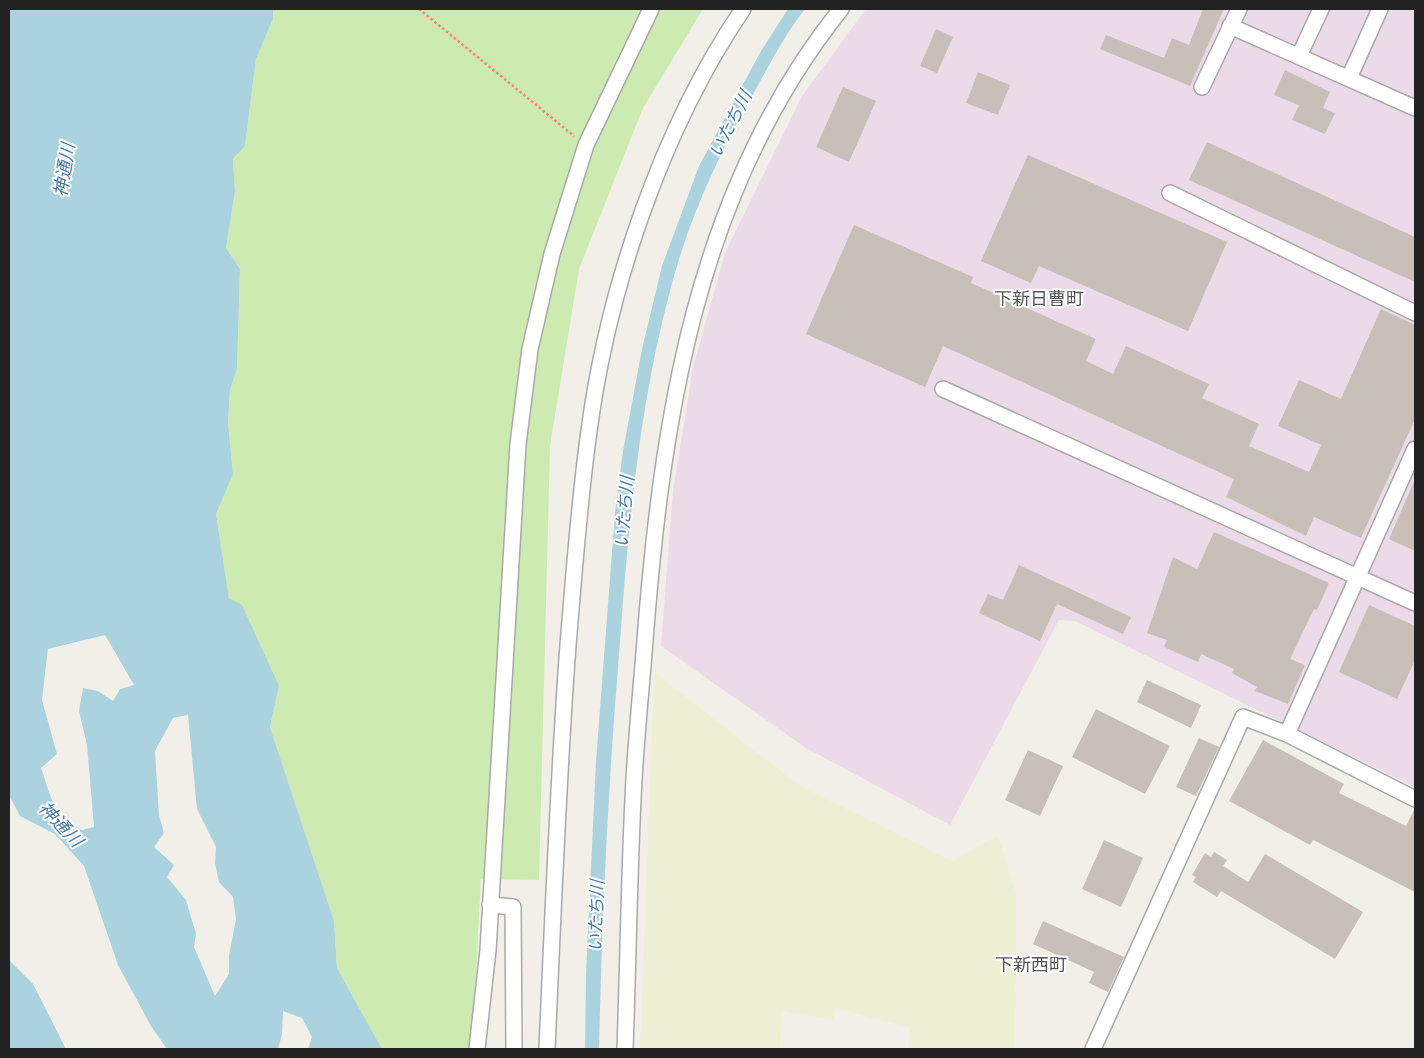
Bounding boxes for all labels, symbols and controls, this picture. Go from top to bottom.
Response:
water label: いたち川 [704,85,757,161]
water label: 神通川 [49,140,79,198]
district label: 下新日曹町 [994,288,1084,309]
water label: いたち川 [610,473,638,549]
water label: 神通川 [35,797,88,852]
water label: いたち川 [584,878,608,952]
district label: 下新西町 [995,954,1067,975]

